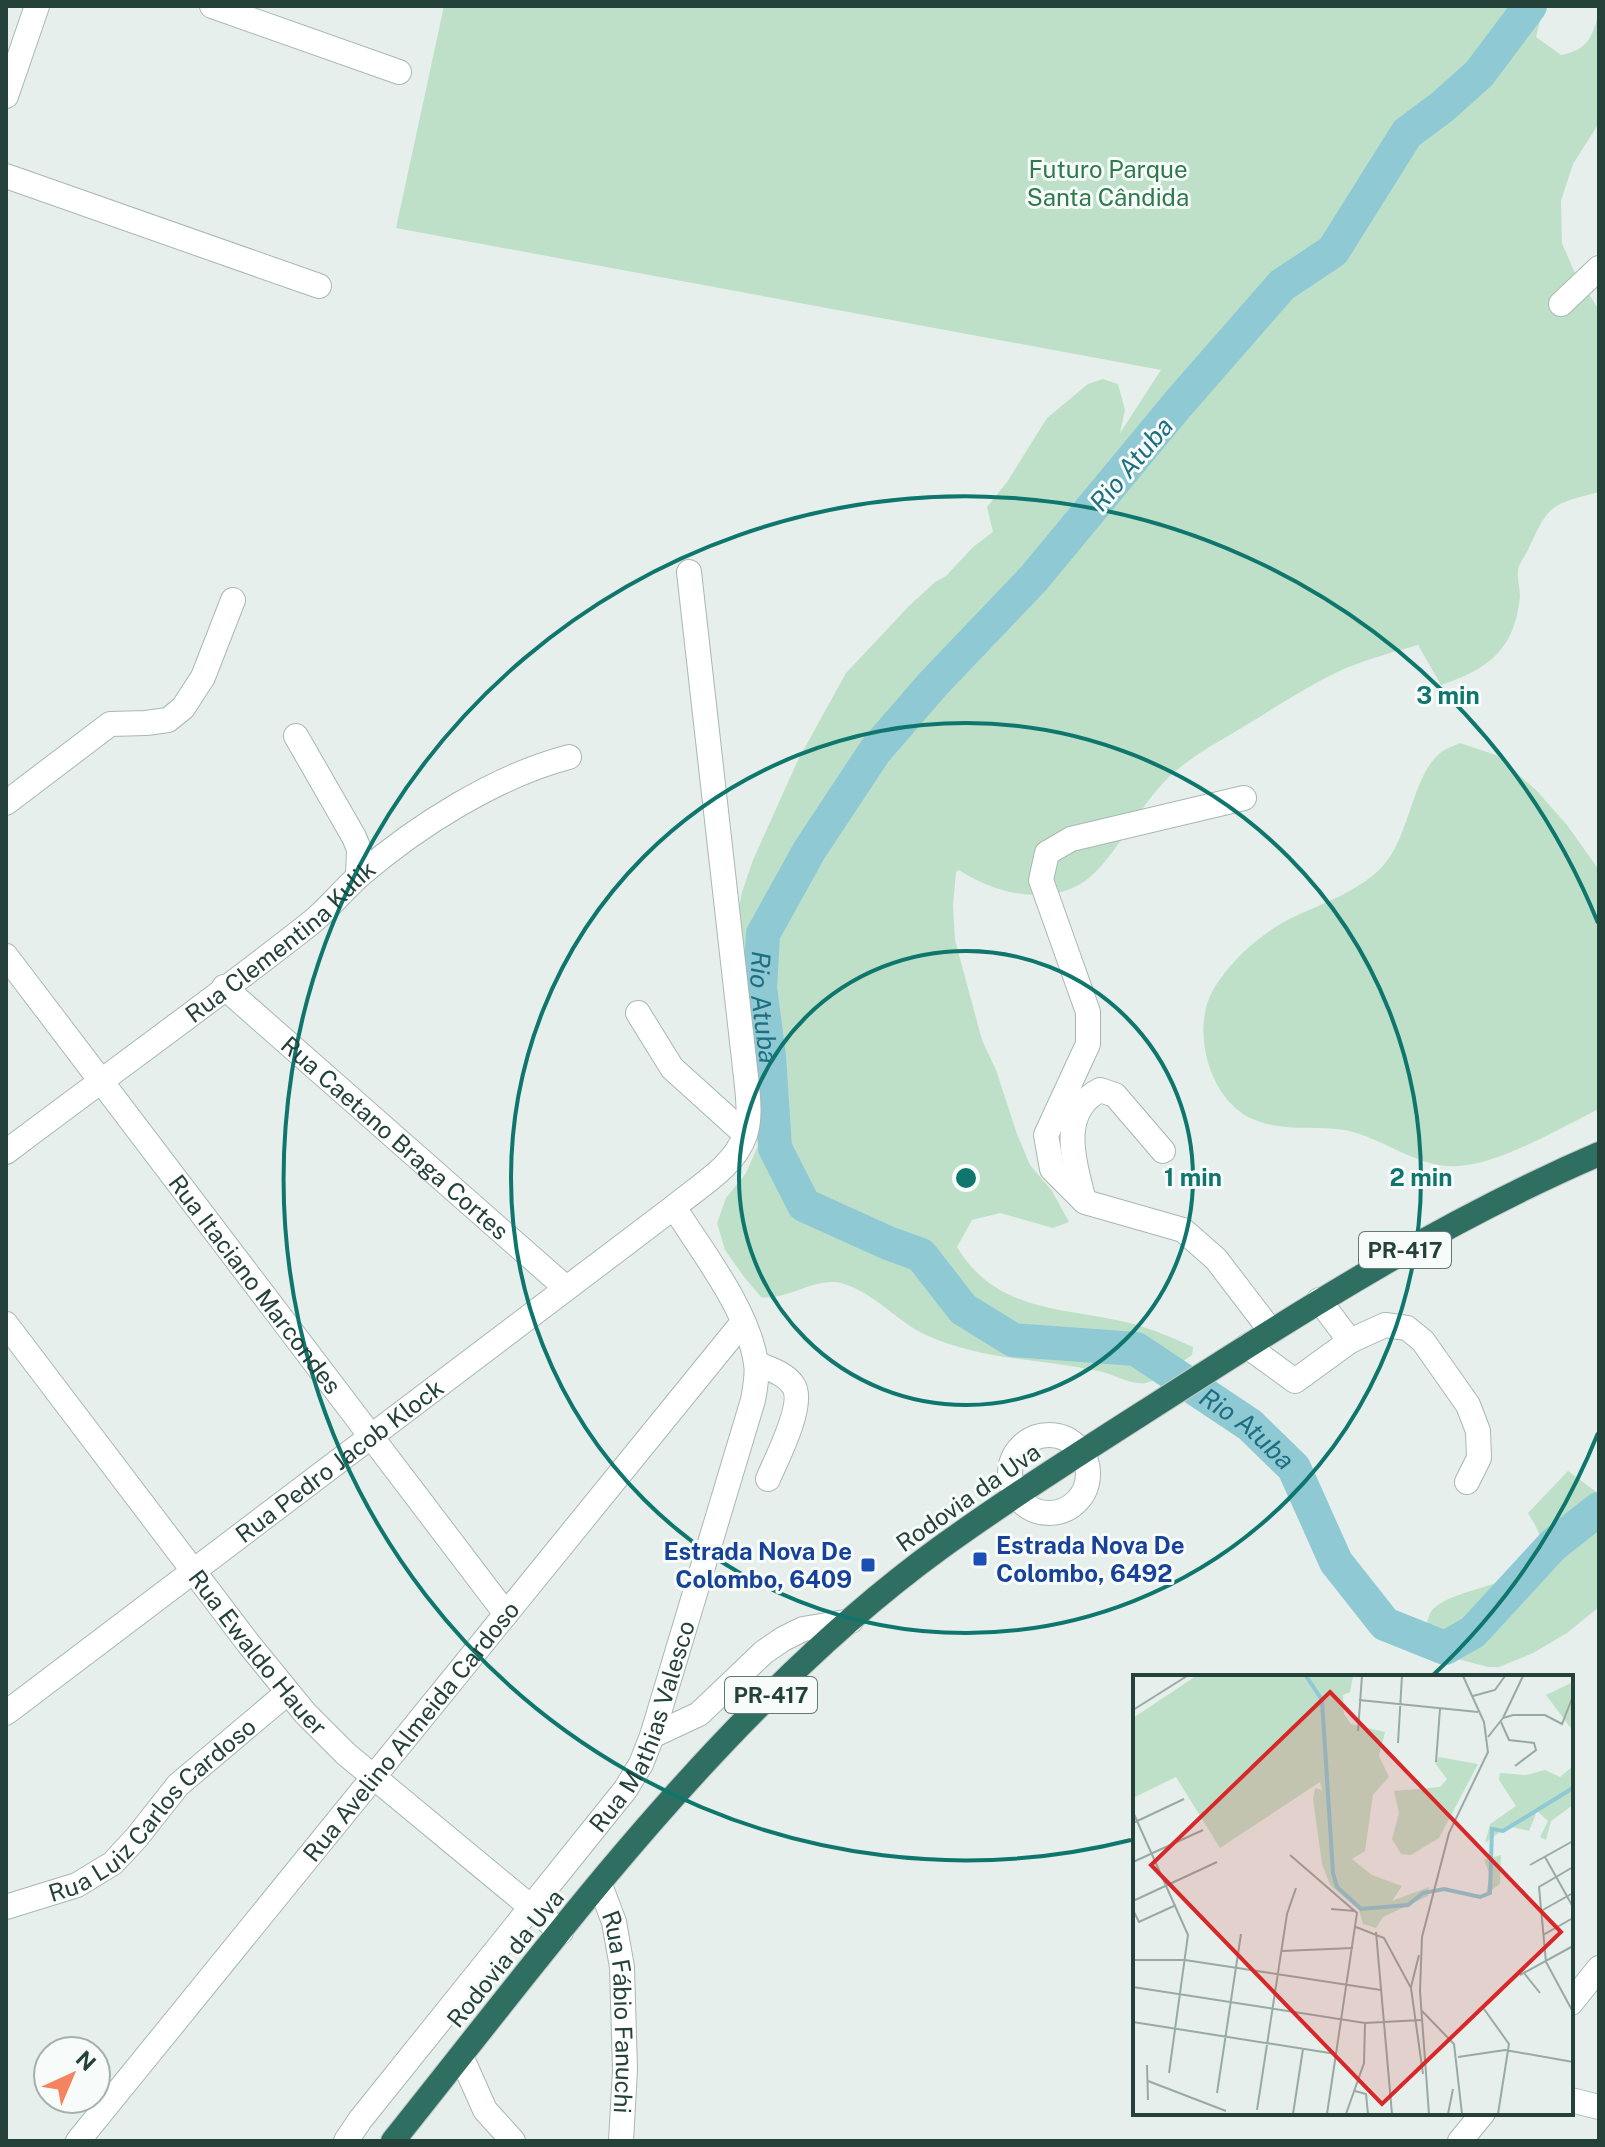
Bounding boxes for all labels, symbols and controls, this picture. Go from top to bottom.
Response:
park label: Futuro Parque Santa Cândida [1027,155,1189,211]
water label: Rio Atuba [1083,411,1179,517]
text: 3 min [1416,681,1480,709]
street label: Rua Clementina Kulik [180,855,381,1028]
water label: Rio Atuba [745,950,785,1064]
street label: Rua Caetano Braga Cortes [276,1030,515,1245]
text: 1 min [1164,1163,1222,1191]
text: 2 min [1390,1163,1452,1191]
centre of rings [952,1164,980,1192]
street label: Rua Itaciano Marcondes [163,1169,347,1399]
road number: PR-417 [1359,1232,1451,1268]
street label: Rua Pedro Jacob Klock [230,1373,448,1548]
water label: Rio Atuba [1194,1381,1301,1475]
street label: Rodovia da Uva [891,1437,1045,1557]
place label: Estrada Nova De Colombo, 6492 [996,1531,1185,1587]
place label: Estrada Nova De Colombo, 6409 [663,1537,852,1593]
marker: Estrada Nova De Colombo, 6492 [971,1550,989,1568]
marker: Estrada Nova De Colombo, 6409 [859,1556,877,1574]
street label: Rua Ewaldo Hauer [183,1564,333,1741]
street label: Rua Avelino Almeida Cardoso [297,1595,525,1867]
street label: Rua Mathias Valesco [583,1617,700,1837]
inset map [1133,1675,1573,2115]
road number: PR-417 [725,1677,817,1713]
street label: Rua Luiz Carlos Cardoso [45,1712,261,1907]
street label: Rodovia da Uva [441,1883,569,2033]
street label: Rua Fábio Fanuchi [597,1906,639,2114]
north arrow [32,2035,112,2115]
text: N [71,2045,101,2076]

